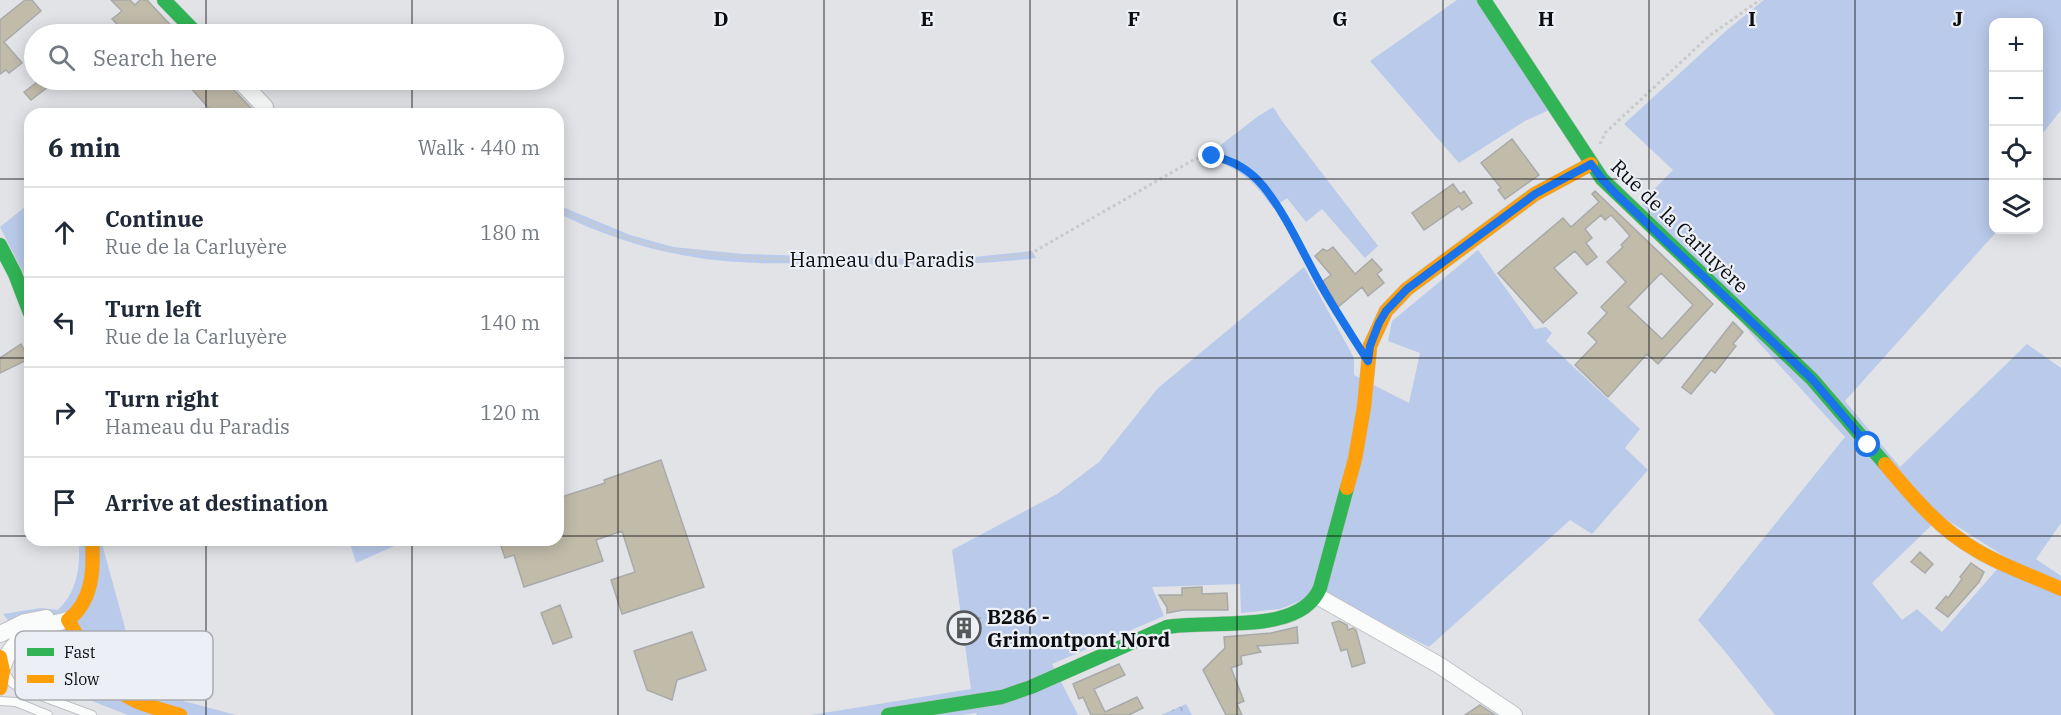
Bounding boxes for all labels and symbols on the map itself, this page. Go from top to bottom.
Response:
text: D [713,5,729,32]
text: E [920,5,934,32]
text: F [1128,5,1140,32]
text: G [1332,5,1348,32]
text: H [1538,5,1554,32]
text: I [1748,5,1756,32]
text: J [1953,5,1963,32]
route end [1198,142,1224,168]
street label: Rue de la Carluyère [1605,153,1755,299]
street label: Hameau du Paradis [790,246,974,273]
route start [1854,431,1880,457]
place label: B286 - Grimontpont Nord [987,603,1171,653]
building icon: B286 - Grimontpont Nord [946,610,982,646]
legend [15,631,213,700]
text: Fast [64,642,96,662]
text: Slow [64,669,100,689]

